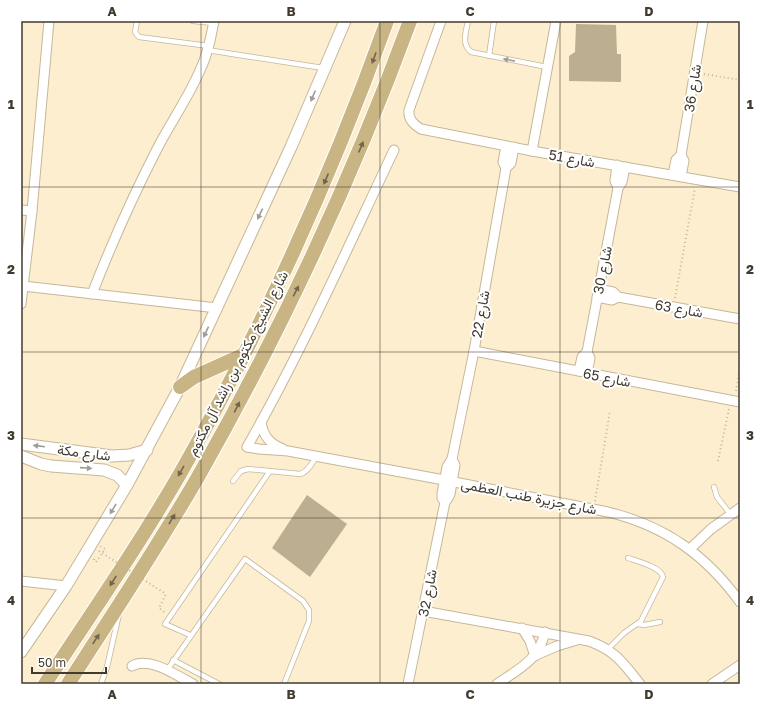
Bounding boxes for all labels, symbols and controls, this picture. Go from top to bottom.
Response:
text: A [107,3,117,19]
text: B [286,3,296,19]
text: C [465,3,475,19]
text: D [644,3,654,19]
one-way arrow [370,52,376,64]
one-way arrow [503,57,515,63]
street label: شارع 36 [680,63,707,114]
one-way arrow [310,90,316,101]
text: 1 [8,96,15,112]
text: 1 [747,96,754,112]
one-way arrow [358,142,364,153]
street label: شارع 51 [547,146,596,173]
one-way arrow [322,173,328,185]
one-way arrow [257,209,263,220]
street label: شارع 30 [589,245,618,296]
text: 2 [7,261,15,277]
text: 2 [746,261,754,277]
street label: شارع الشيخ مكتوم بن راشد آل مكتوم [183,268,294,460]
one-way arrow [292,285,299,297]
street label: شارع 22 [467,289,495,340]
street label: شارع 63 [653,295,704,324]
one-way arrow [203,327,209,338]
street label: شارع 65 [581,364,632,393]
one-way arrow [234,401,240,413]
text: 3 [7,427,15,443]
text: 3 [746,427,754,443]
street label: شارع مكة [56,440,112,467]
one-way arrow [33,443,45,449]
one-way arrow [80,465,92,472]
one-way arrow [178,465,185,476]
street label: شارع جزيرة طنب العظمى [459,474,598,520]
one-way arrow [109,503,116,515]
one-way arrow [168,514,176,524]
street label: شارع 32 [414,568,443,619]
one-way arrow [109,576,117,586]
text: 4 [7,592,15,608]
text: 4 [746,592,754,608]
one-way arrow [92,634,100,644]
scale bar [32,649,106,675]
text: 50 m [38,655,66,670]
text: A [107,686,117,702]
text: B [286,686,296,702]
text: C [465,686,475,702]
text: D [644,686,654,702]

